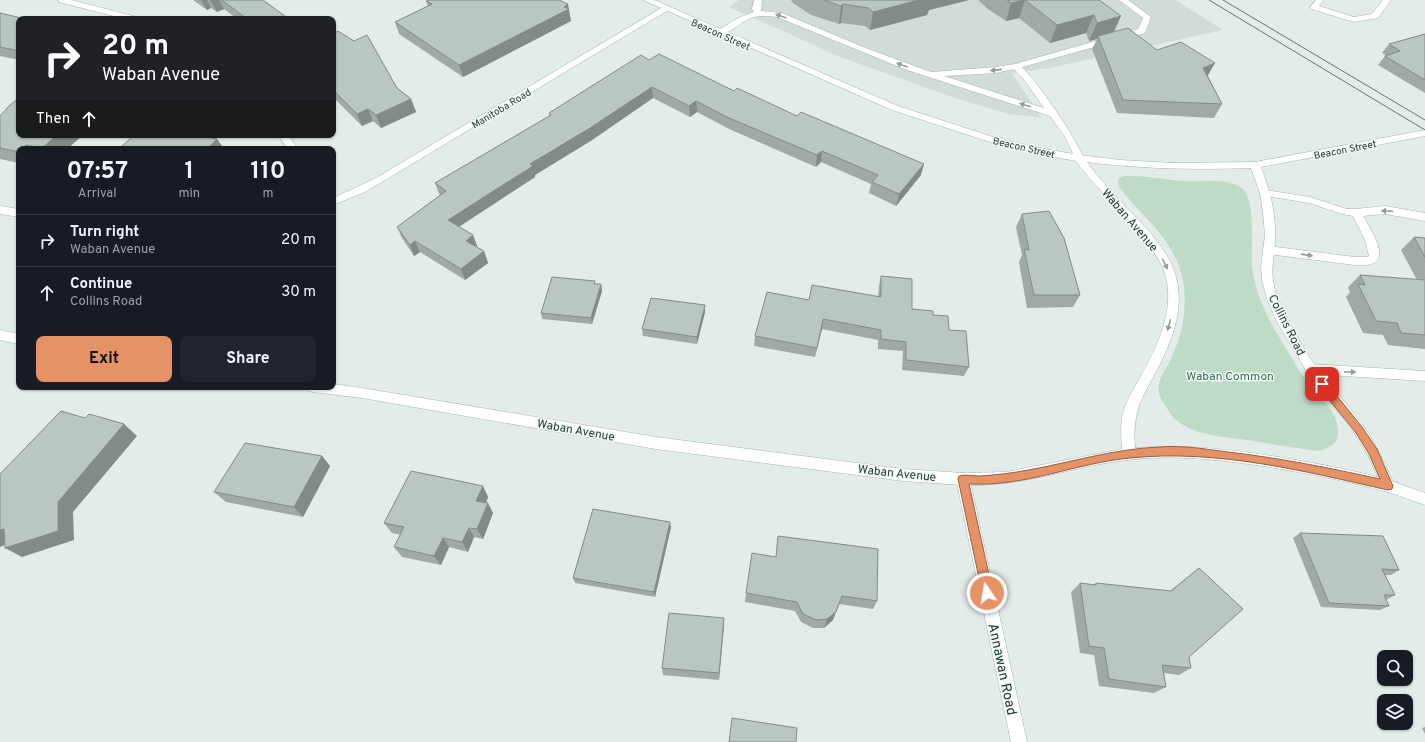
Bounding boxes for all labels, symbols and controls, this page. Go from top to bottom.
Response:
one-way arrow [775,13,787,19]
street label: Beacon Street [689,17,752,54]
text: 20 m [102,29,169,65]
icon: right [36,32,88,84]
one-way arrow [895,62,907,68]
text: Waban Avenue [102,64,220,87]
one-way arrow [990,67,1002,73]
street label: Manitoba Road [470,86,534,132]
one-way arrow [1019,102,1031,108]
icon: ahead [78,108,100,130]
text: Then [36,110,70,129]
street label: Beacon Street [991,135,1056,162]
street label: Beacon Street [1313,138,1378,163]
text: 07:57 [66,157,128,187]
text: 1 [185,157,194,187]
text: 110 [251,157,286,187]
text: Arrival [78,186,117,202]
text: min [179,186,200,202]
text: m [263,186,274,202]
street label: Waban Avenue [1097,186,1161,256]
one-way arrow [1381,207,1393,214]
text: Turn right [70,223,139,242]
icon: right [36,230,58,252]
text: 20 m [281,231,316,250]
text: Waban Avenue [70,242,155,258]
one-way arrow [1301,252,1313,258]
one-way arrow [1162,258,1168,269]
text: Continue [70,275,132,294]
icon: ahead [36,282,58,304]
text: 30 m [281,283,316,302]
street label: Collins Road [1264,292,1308,359]
text: Collins Road [70,294,142,310]
one-way arrow [1166,319,1172,331]
button: Exit [36,336,172,382]
button: Share [180,336,316,382]
pin [1305,367,1339,401]
one-way arrow [1344,368,1356,375]
park label: Waban Common [1186,369,1274,385]
icon: arrive [1311,373,1333,395]
street label: Waban Avenue [536,416,616,446]
street label: Waban Avenue [857,462,937,486]
position arrow [966,572,1008,614]
street label: Annawan Road [983,622,1020,717]
map controls [1377,650,1413,730]
button: search [1377,650,1413,686]
button: layers [1377,694,1413,730]

